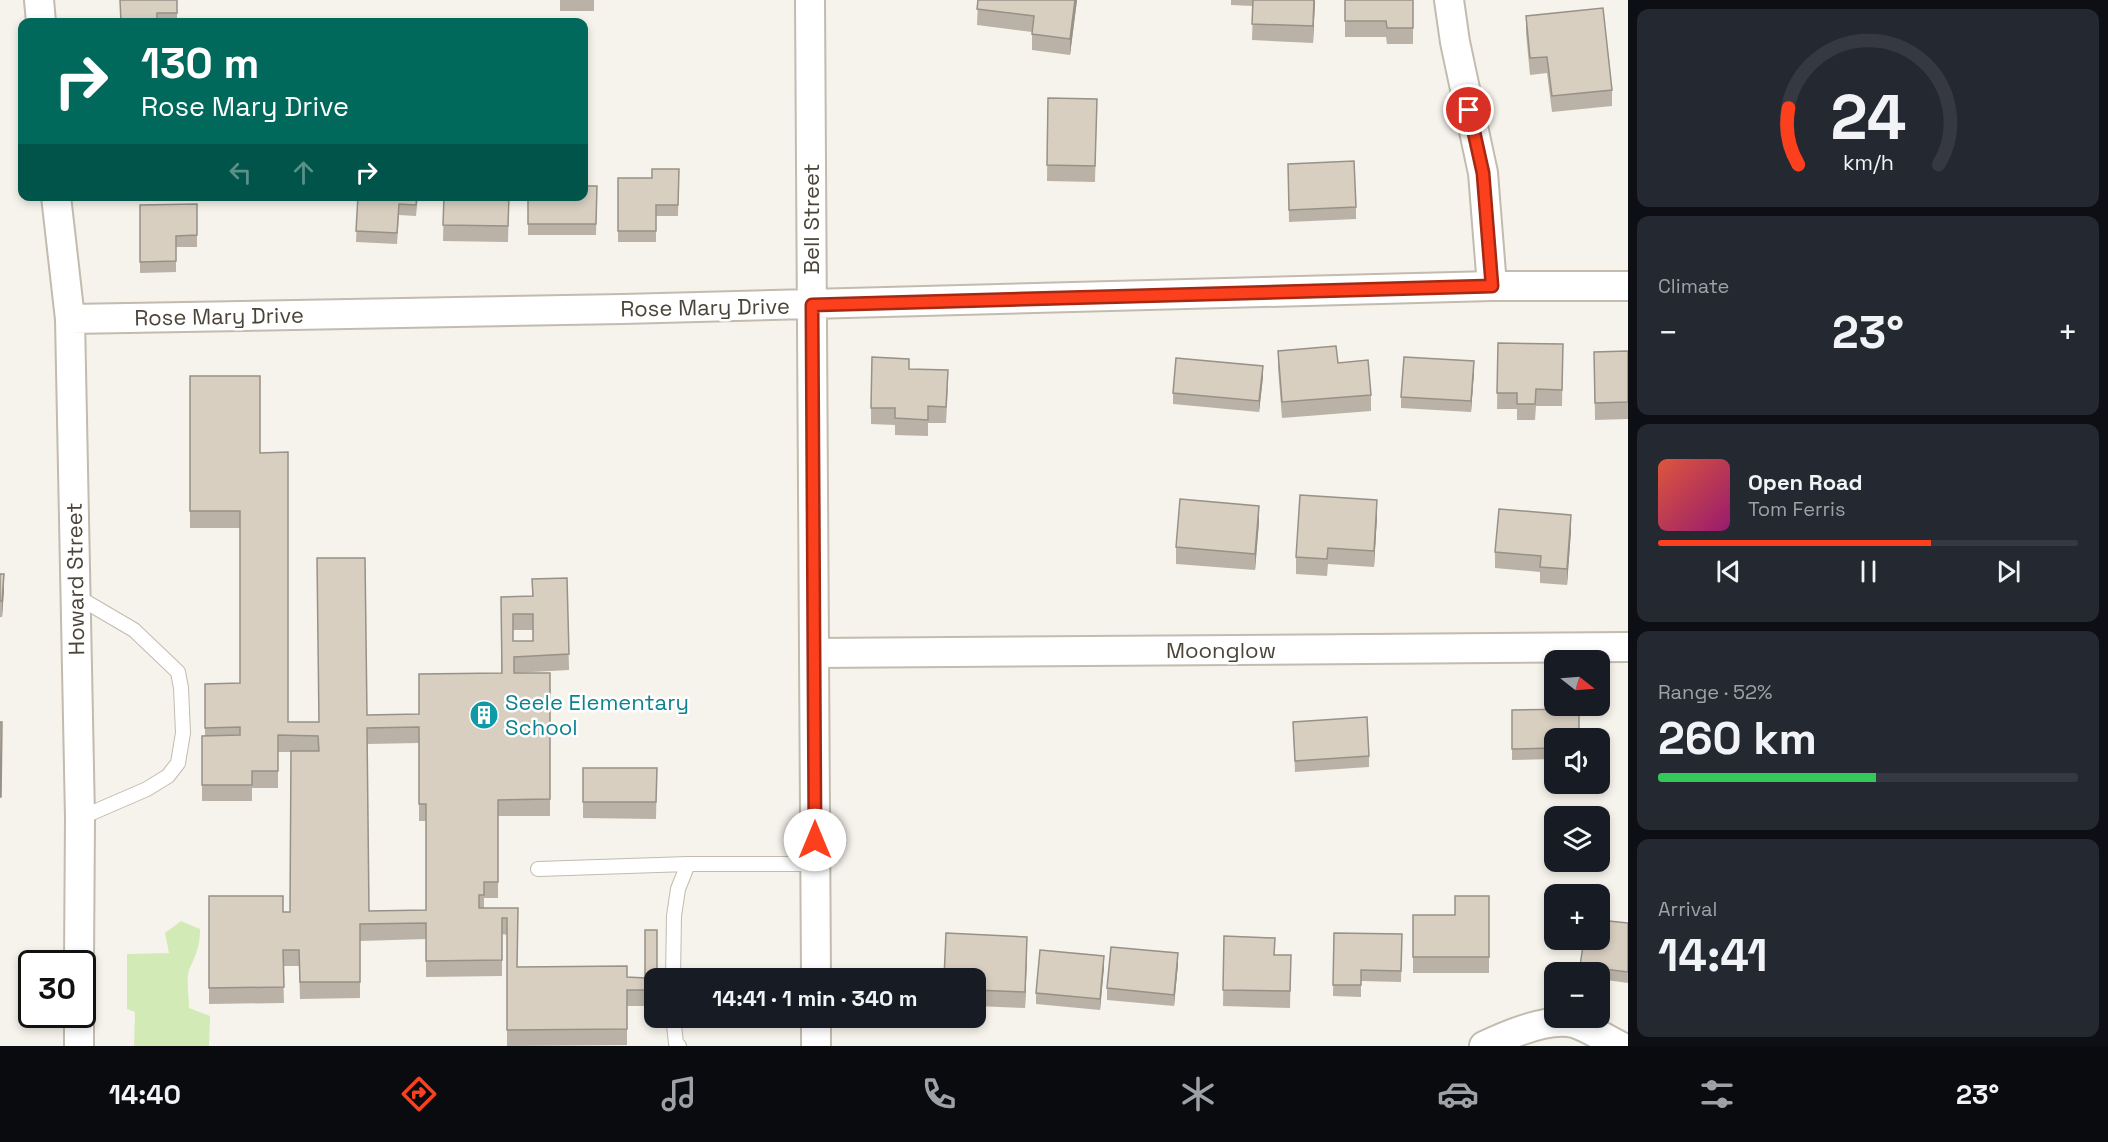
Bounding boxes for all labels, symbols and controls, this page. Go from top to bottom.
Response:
text: 130 m [141,37,259,90]
icon: right [42,42,120,120]
text: 24 [1830,78,1906,157]
pin [1443,84,1494,135]
text: Rose Mary Drive [141,89,349,124]
icon: arrive [1452,93,1485,126]
text: km/h [1842,150,1894,177]
icon: left [224,156,257,189]
icon: ahead [287,156,320,189]
icon: right [350,156,383,189]
street label: Bell Street [797,163,825,275]
text: Climate [1658,273,1729,299]
street label: Rose Mary Drive [620,292,790,322]
street label: Rose Mary Drive [134,301,304,331]
text: 23° [1832,304,1904,361]
text: − [1658,312,1678,354]
text: + [2058,312,2078,354]
text: Open Road [1748,468,1863,496]
text: Tom Ferris [1748,496,1846,522]
street label: Howard Street [60,502,90,656]
icon: previous [1712,555,1745,588]
icon: pause [1852,555,1885,588]
icon: next [1992,555,2025,588]
street label: Moonglow [1166,636,1276,664]
north arrow [1544,650,1610,716]
map controls [1544,650,1610,1028]
text: Range · 52% [1658,679,1772,705]
place label: Seele Elementary School [505,688,689,741]
building icon: Seele Elementary School [468,699,500,731]
text: 260 km [1658,710,1817,767]
button: sound [1544,728,1610,794]
button: layers [1544,806,1610,872]
position arrow [783,808,847,872]
button: + [1544,884,1610,950]
text: Arrival [1658,896,1717,922]
text: 14:41 [1658,927,1768,984]
speed limit sign: 30 [18,950,96,1028]
button: − [1544,962,1610,1028]
text: 14:41 · 1 min · 340 m [712,984,918,1012]
icon: directions [398,1073,440,1115]
icon: music [658,1073,700,1115]
icon: phone [918,1073,960,1115]
icon: climate [1177,1073,1219,1115]
icon: car [1437,1073,1479,1115]
icon: filters [1696,1073,1738,1115]
text: 14:40 [109,1077,181,1112]
text: 23° [1956,1077,1999,1112]

